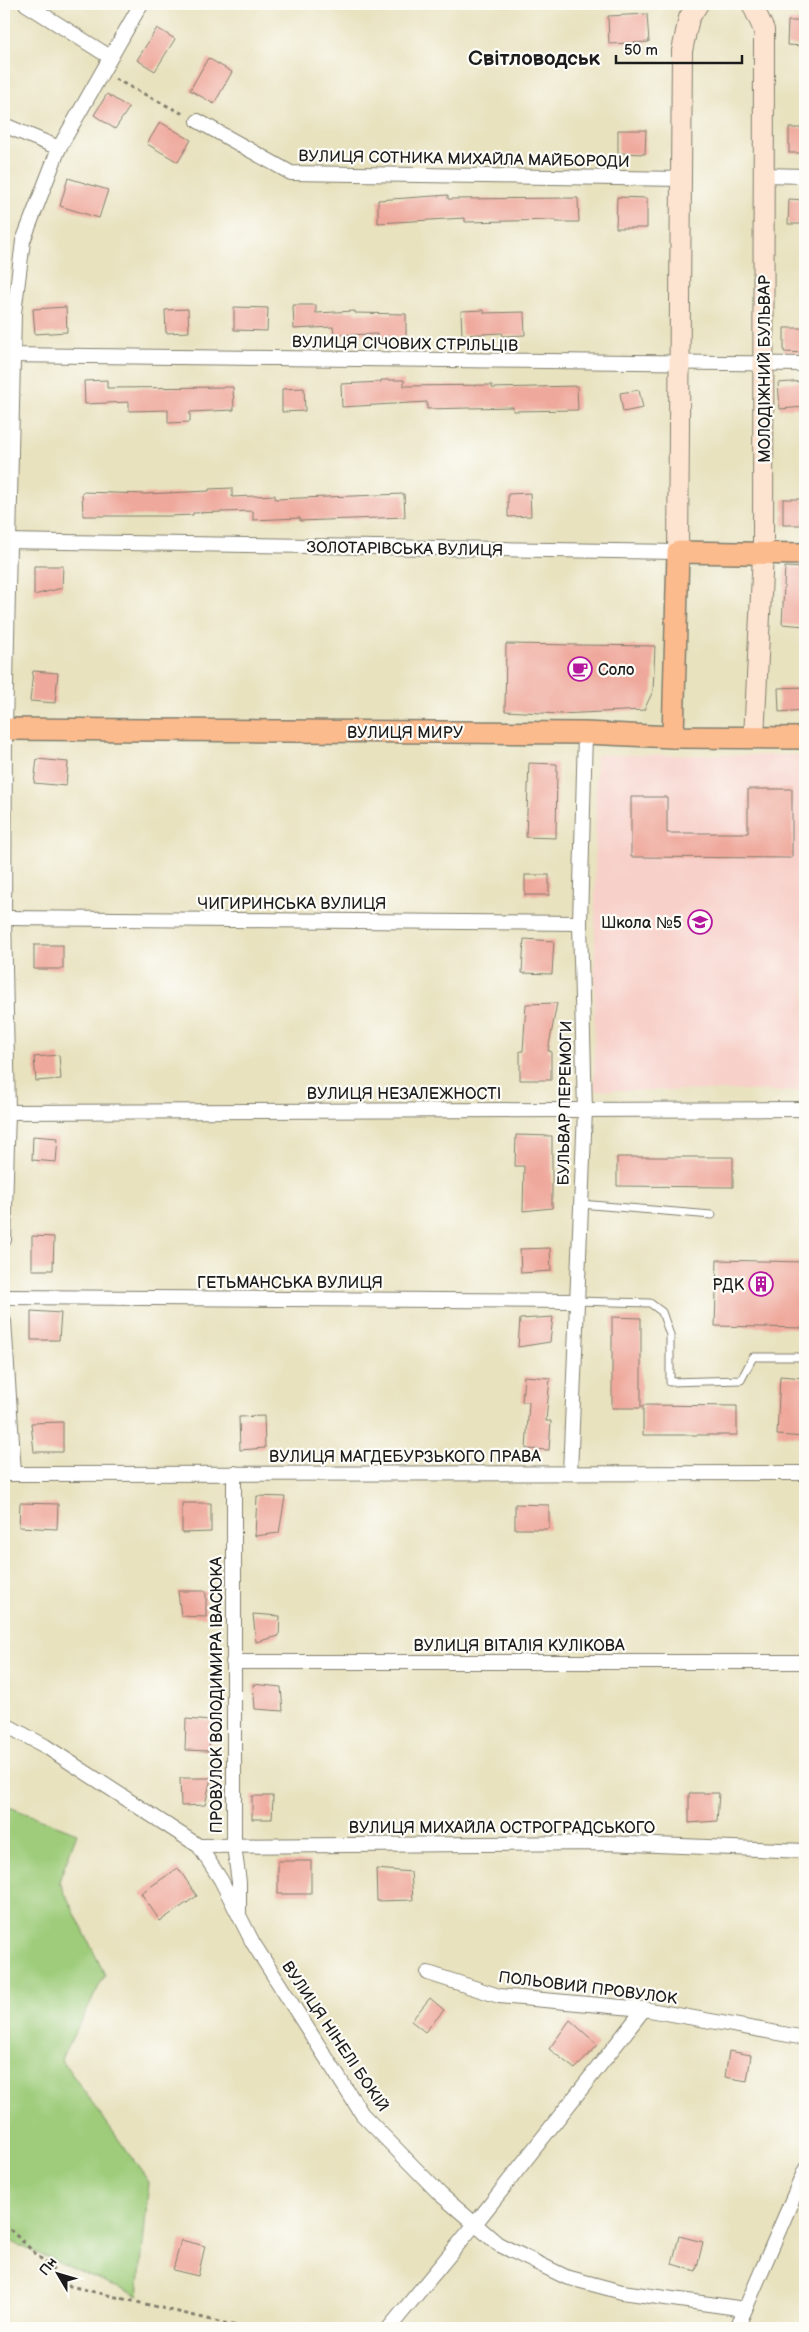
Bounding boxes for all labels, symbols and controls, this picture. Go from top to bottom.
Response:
scale bar [616,32,743,64]
text: 50 m [624,41,658,60]
district label: Світловодськ [468,46,601,71]
street label: ВУЛИЦЯ СОТНИКА МИХАЙЛА МАЙБОРОДИ [298,147,630,172]
street label: МОЛОДІЖНИЙ БУЛЬВАР [756,275,775,463]
street label: ВУЛИЦЯ СІЧОВИХ СТРІЛЬЦІВ [292,333,518,356]
street label: ЗОЛОТАРІВСЬКА ВУЛИЦЯ [306,538,504,561]
cafe icon: Соло [567,656,593,682]
place label: Соло [598,661,634,680]
street label: ВУЛИЦЯ МИРУ [347,724,463,743]
street label: ЧИГИРИНСЬКА ВУЛИЦЯ [198,895,386,914]
school or university icon: Школа №5 [687,909,713,935]
place label: Школа №5 [601,914,682,933]
street label: БУЛЬВАР ПЕРЕМОГИ [555,1020,576,1186]
street label: ВУЛИЦЯ НЕЗАЛЕЖНОСТІ [307,1085,501,1104]
building icon: РДК [748,1271,774,1297]
street label: ГЕТЬМАНСЬКА ВУЛИЦЯ [197,1274,383,1293]
place label: РДК [712,1276,745,1295]
street label: ВУЛИЦЯ МАГДЕБУРЗЬКОГО ПРАВА [269,1448,541,1467]
street label: ПРОВУЛОК ВОЛОДИМИРА ІВАСЮКА [208,1556,227,1833]
street label: ВУЛИЦЯ ВІТАЛІЯ КУЛІКОВА [413,1637,625,1656]
street label: ВУЛИЦЯ МИХАЙЛА ОСТРОГРАДСЬКОГО [349,1819,656,1838]
street label: ВУЛИЦЯ НІНЕЛІ БОКІЙ [277,1958,392,2116]
street label: ПОЛЬОВИЙ ПРОВУЛОК [497,1968,679,2009]
north arrow [32,2250,82,2300]
text: Пн [36,2254,61,2279]

